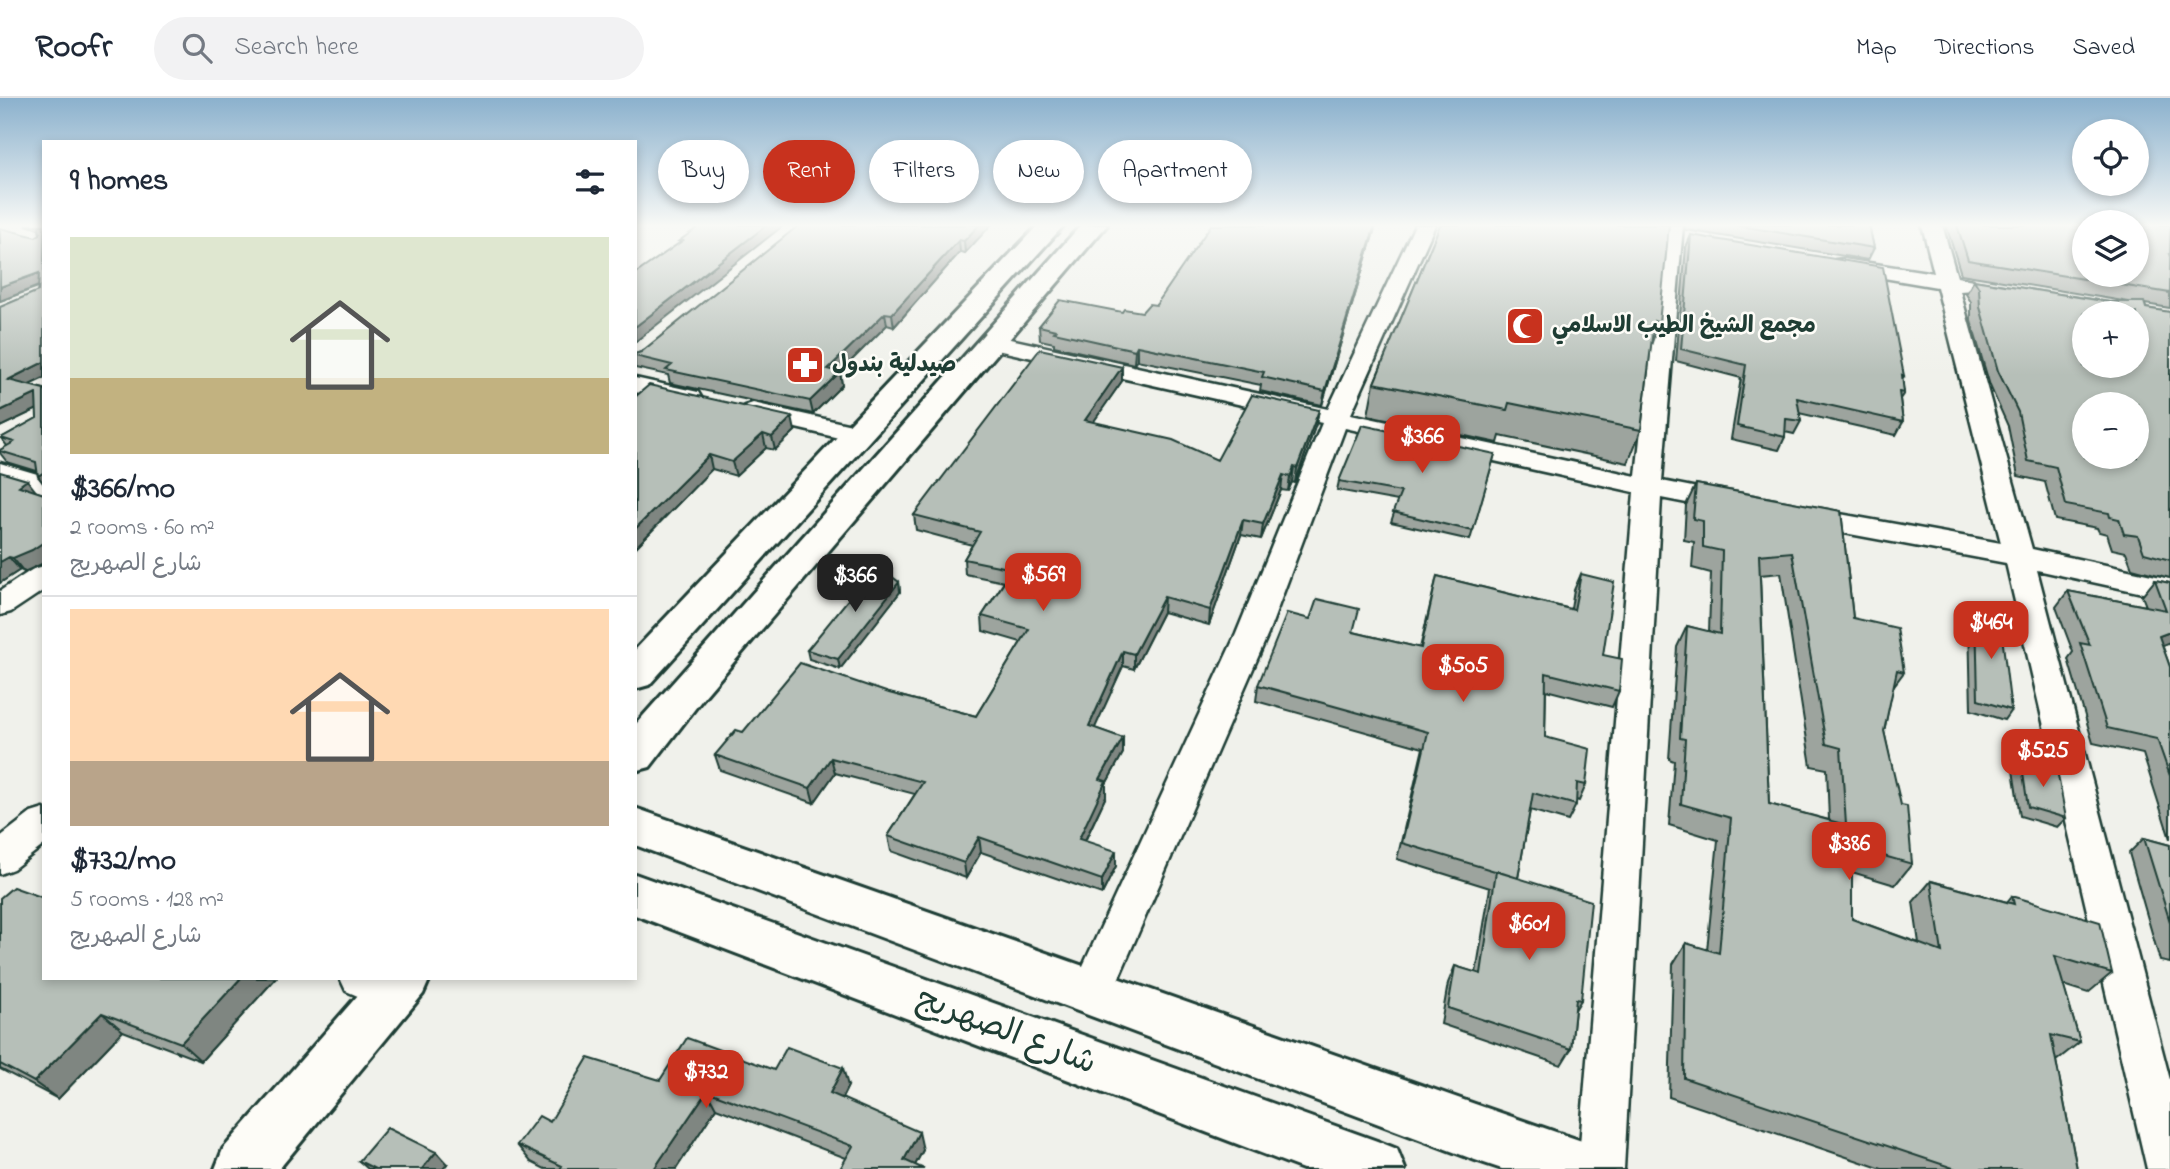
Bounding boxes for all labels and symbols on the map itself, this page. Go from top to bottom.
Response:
mosque icon: مجمع الشيخ الطيب الاسلامي [1504,305,1546,347]
place label: مجمع الشيخ الطيب الاسلامي [1552,310,1816,345]
pharmacy icon: صيدلية بندول [784,344,826,386]
place label: صيدلية بندول [832,349,956,382]
pin: $366 [1381,416,1463,475]
pin: $366 [814,554,896,614]
pin: $569 [1002,554,1084,613]
pin: $464 [1950,602,2032,661]
pin: $505 [1422,644,1504,704]
pin: $525 [2002,730,2084,789]
pin: $386 [1808,822,1890,882]
pin: $601 [1488,902,1570,962]
street label: شارع الصهريج [909,976,1103,1088]
pin: $732 [665,1051,747,1110]

